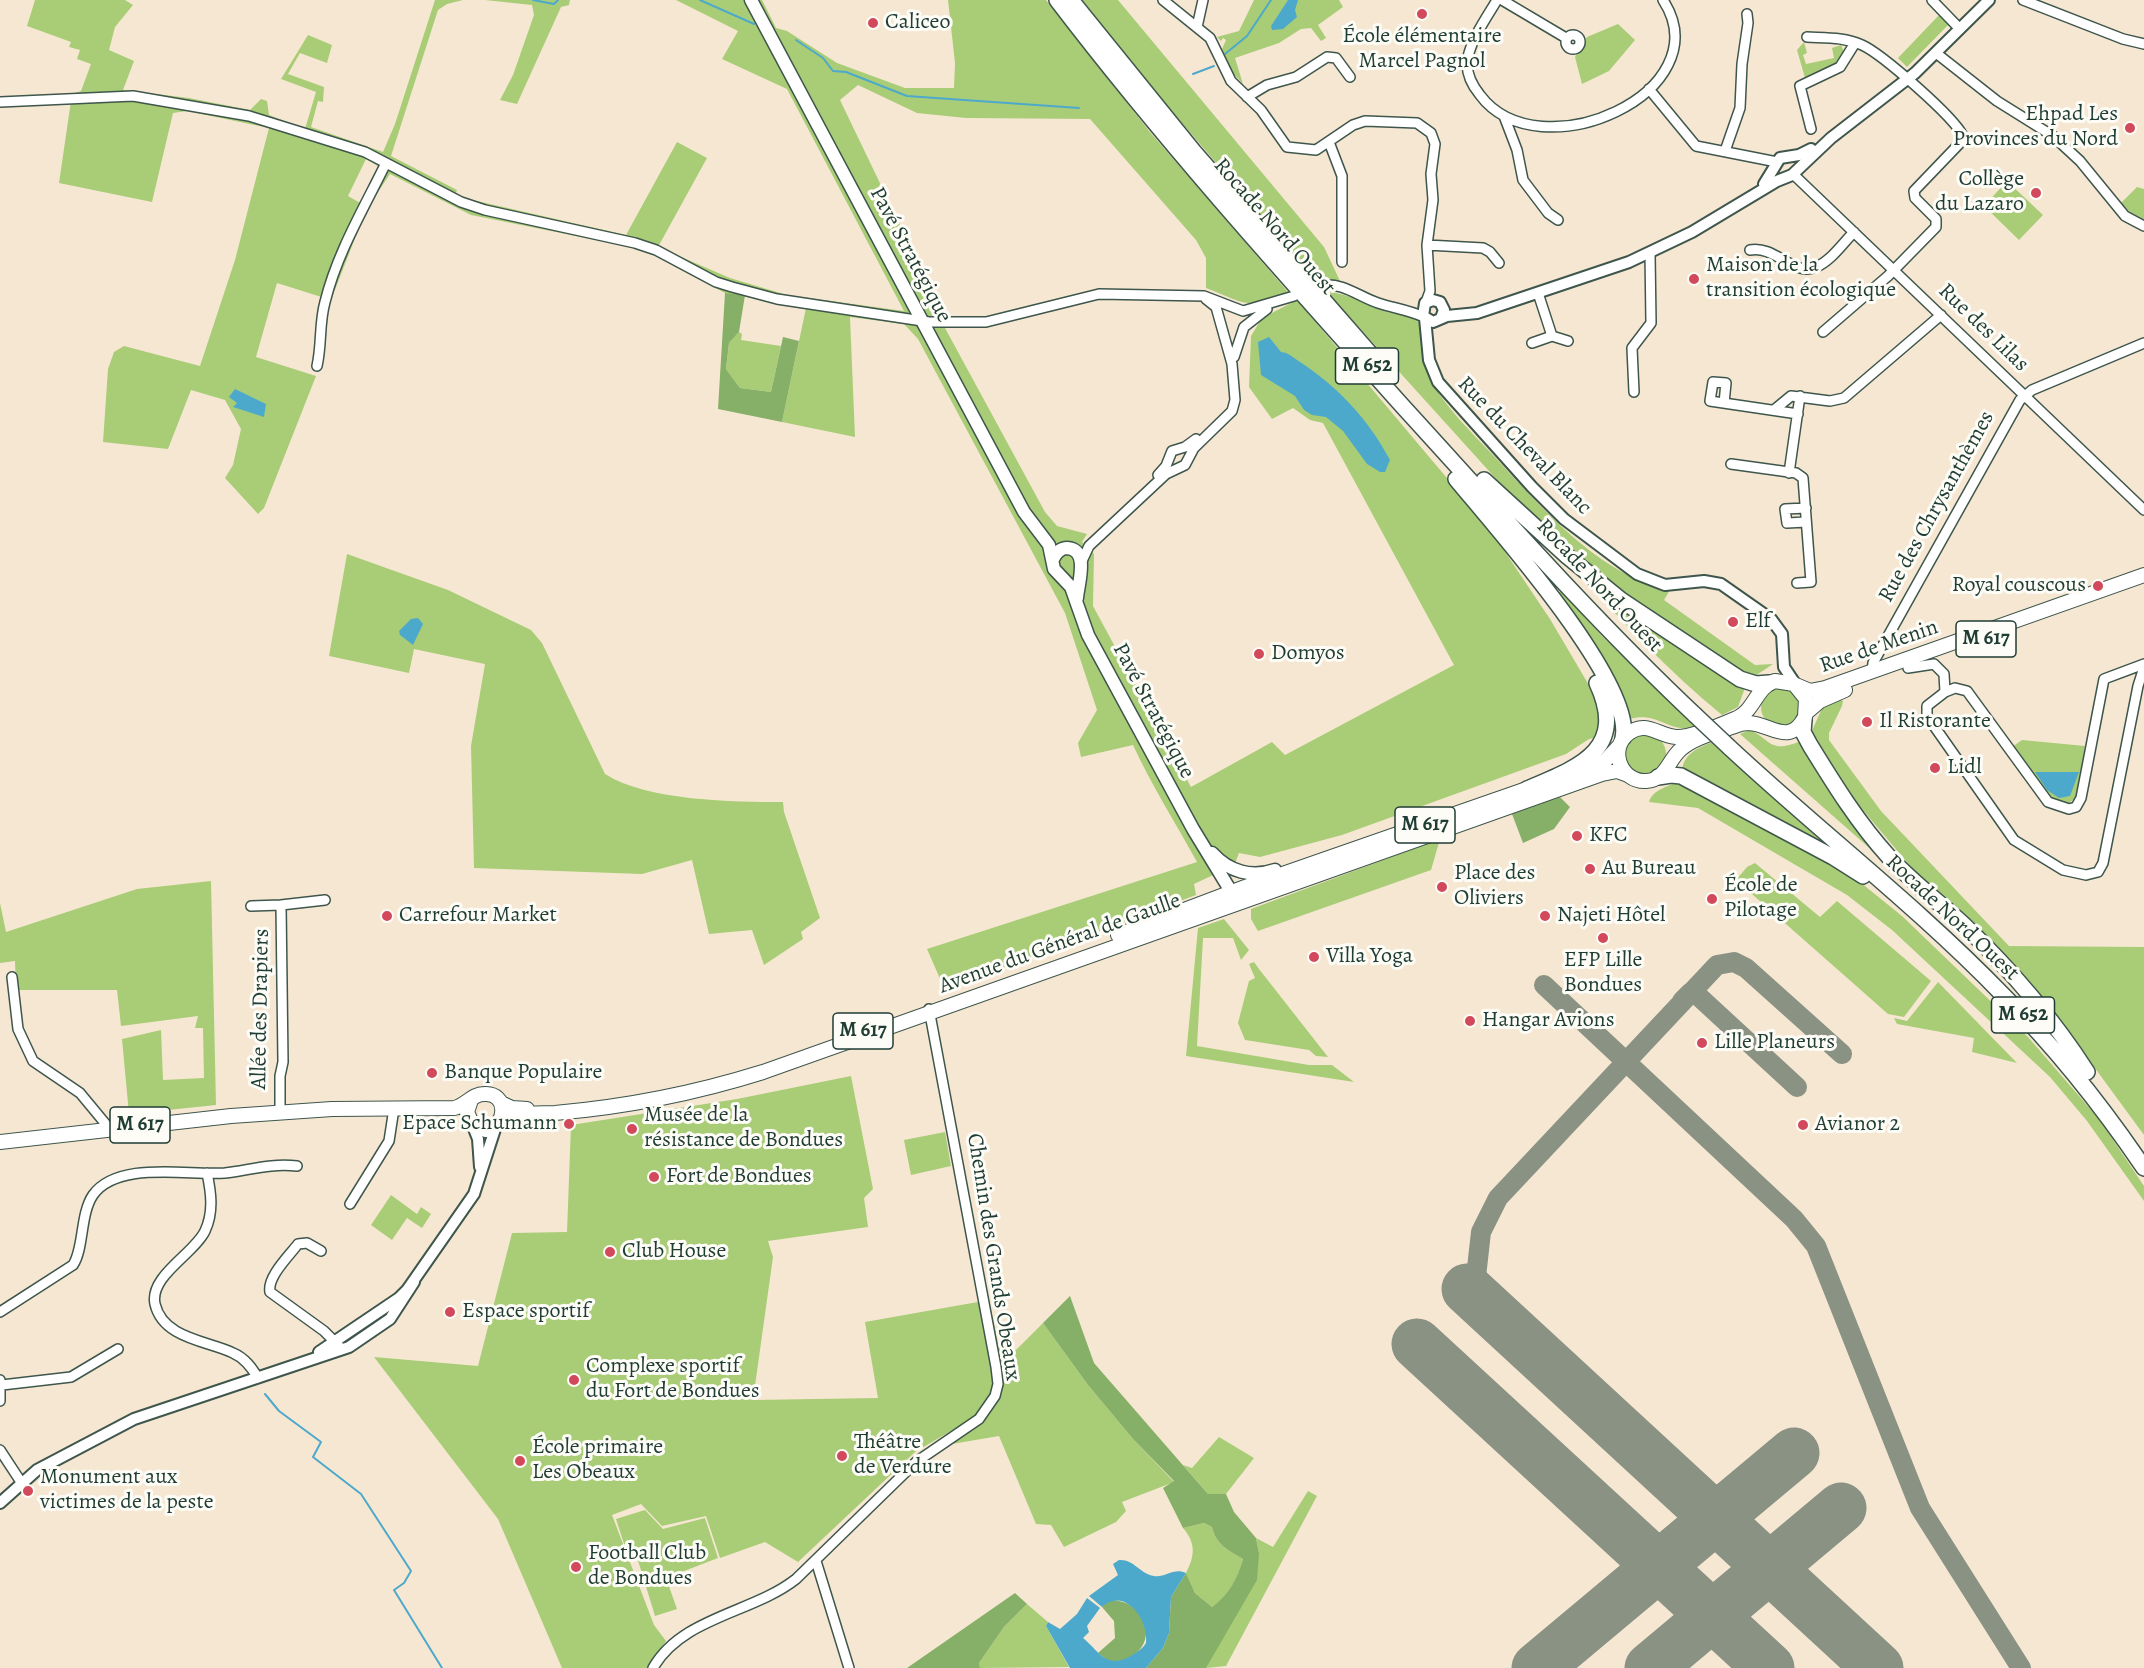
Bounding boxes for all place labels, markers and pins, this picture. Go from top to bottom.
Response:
marker: École élémentaire Marcel Pagnol [1415,7,1429,21]
place label: Caliceo [885,10,950,36]
marker: Caliceo [866,16,880,30]
place label: École élémentaire Marcel Pagnol [1342,24,1502,76]
place label: Ehpad Les Provinces du Nord [1953,102,2118,154]
marker: Ehpad Les Provinces du Nord [2123,121,2137,135]
place label: Collège du Lazaro [1935,167,2024,218]
marker: Collège du Lazaro [2029,186,2043,200]
place label: Maison de la transition écologique [1706,253,1896,304]
marker: Maison de la transition écologique [1687,272,1701,286]
place label: Royal couscous [1952,573,2086,599]
marker: Royal couscous [2091,579,2105,593]
place label: Elf [1745,609,1771,635]
marker: Elf [1726,615,1740,629]
place label: Domyos [1271,641,1345,667]
marker: Domyos [1252,647,1266,661]
place label: Il Ristorante [1879,709,1991,735]
marker: Il Ristorante [1860,715,1874,729]
place label: Lidl [1947,755,1982,781]
marker: Lidl [1928,761,1942,775]
place label: KFC [1589,823,1628,849]
marker: KFC [1570,829,1584,843]
place label: Au Bureau [1602,856,1696,882]
place label: Place des Oliviers [1454,861,1535,912]
marker: Au Bureau [1583,862,1597,876]
place label: École de Pilotage [1724,873,1798,924]
marker: Place des Oliviers [1435,880,1449,894]
marker: École de Pilotage [1705,892,1719,906]
place label: Carrefour Market [399,903,557,929]
place label: Najeti Hôtel [1557,903,1665,929]
marker: Carrefour Market [380,909,394,923]
marker: Najeti Hôtel [1538,909,1552,923]
marker: EFP Lille Bondues [1596,931,1610,945]
place label: Villa Yoga [1326,944,1413,970]
place label: EFP Lille Bondues [1564,948,1642,999]
marker: Villa Yoga [1307,950,1321,964]
place label: Hangar Avions [1482,1008,1614,1034]
marker: Hangar Avions [1463,1014,1477,1028]
place label: Lille Planeurs [1714,1030,1835,1056]
marker: Lille Planeurs [1695,1036,1709,1050]
place label: Banque Populaire [444,1060,602,1086]
marker: Banque Populaire [425,1066,439,1080]
place label: Musée de la résistance de Bondues [644,1103,843,1154]
place label: Epace Schumann [402,1111,557,1137]
place label: Avianor 2 [1815,1112,1900,1138]
marker: Epace Schumann [562,1117,576,1131]
marker: Avianor 2 [1796,1118,1810,1132]
marker: Musée de la résistance de Bondues [625,1122,639,1136]
place label: Fort de Bondues [666,1164,812,1190]
marker: Fort de Bondues [647,1170,661,1184]
place label: Club House [622,1239,726,1265]
marker: Club House [603,1245,617,1259]
place label: Espace sportif [462,1299,589,1325]
marker: Espace sportif [443,1305,457,1319]
place label: Complexe sportif du Fort de Bondues [586,1354,760,1406]
marker: Complexe sportif du Fort de Bondues [567,1373,581,1387]
place label: Théâtre de Verdure [854,1430,952,1482]
place label: École primaire Les Obeaux [532,1435,663,1486]
marker: Théâtre de Verdure [835,1449,849,1463]
marker: École primaire Les Obeaux [513,1454,527,1468]
place label: Monument aux victimes de la peste [40,1465,214,1516]
marker: Monument aux victimes de la peste [21,1484,35,1498]
place label: Football Club de Bondues [588,1541,706,1592]
marker: Football Club de Bondues [569,1560,583,1574]

